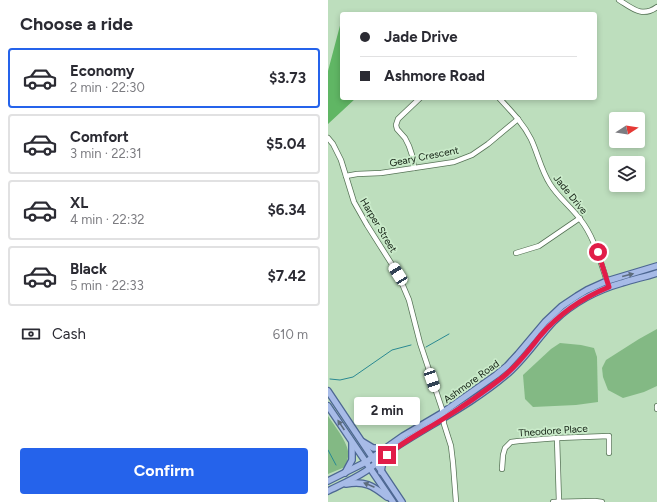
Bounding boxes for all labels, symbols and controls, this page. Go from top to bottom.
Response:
text: Choose a ride [20,13,133,35]
text: Jade Drive [384,28,458,46]
icon: car [22,60,58,96]
text: Economy [70,62,135,80]
text: Ashmore Road [384,67,485,85]
text: $3.73 [269,69,306,87]
text: 2 min · 22:30 [70,80,145,95]
north arrow [609,112,645,148]
map controls [609,112,645,192]
icon: car [22,126,58,162]
text: Comfort [70,128,129,146]
text: $5.04 [266,135,306,153]
street label: Geary Crescent [388,143,460,170]
text: 3 min · 22:31 [70,146,142,161]
button: layers [609,156,645,192]
street label: Jade Drive [551,172,591,217]
icon: car [22,192,58,228]
text: XL [70,194,88,212]
street label: Harper Street [357,196,400,255]
text: $6.34 [267,201,306,219]
text: 4 min · 22:32 [70,212,145,227]
route start [589,243,607,261]
icon: car [22,258,58,294]
text: Black [70,260,107,278]
car [387,261,409,287]
text: $7.42 [267,267,306,285]
one-way arrow [622,271,634,277]
text: 5 min · 22:33 [70,278,144,293]
icon: cash [20,323,42,345]
text: Cash [52,325,86,343]
text: 610 m [273,327,308,342]
street label: Ashmore Road [441,357,502,406]
car [423,367,441,393]
callout: 2 min [354,397,420,425]
text: 2 min [371,403,403,418]
one-way arrow [337,420,345,430]
street label: Theodore Place [518,422,589,439]
route end [378,446,396,464]
button: Confirm [20,448,308,494]
one-way arrow [362,482,374,488]

